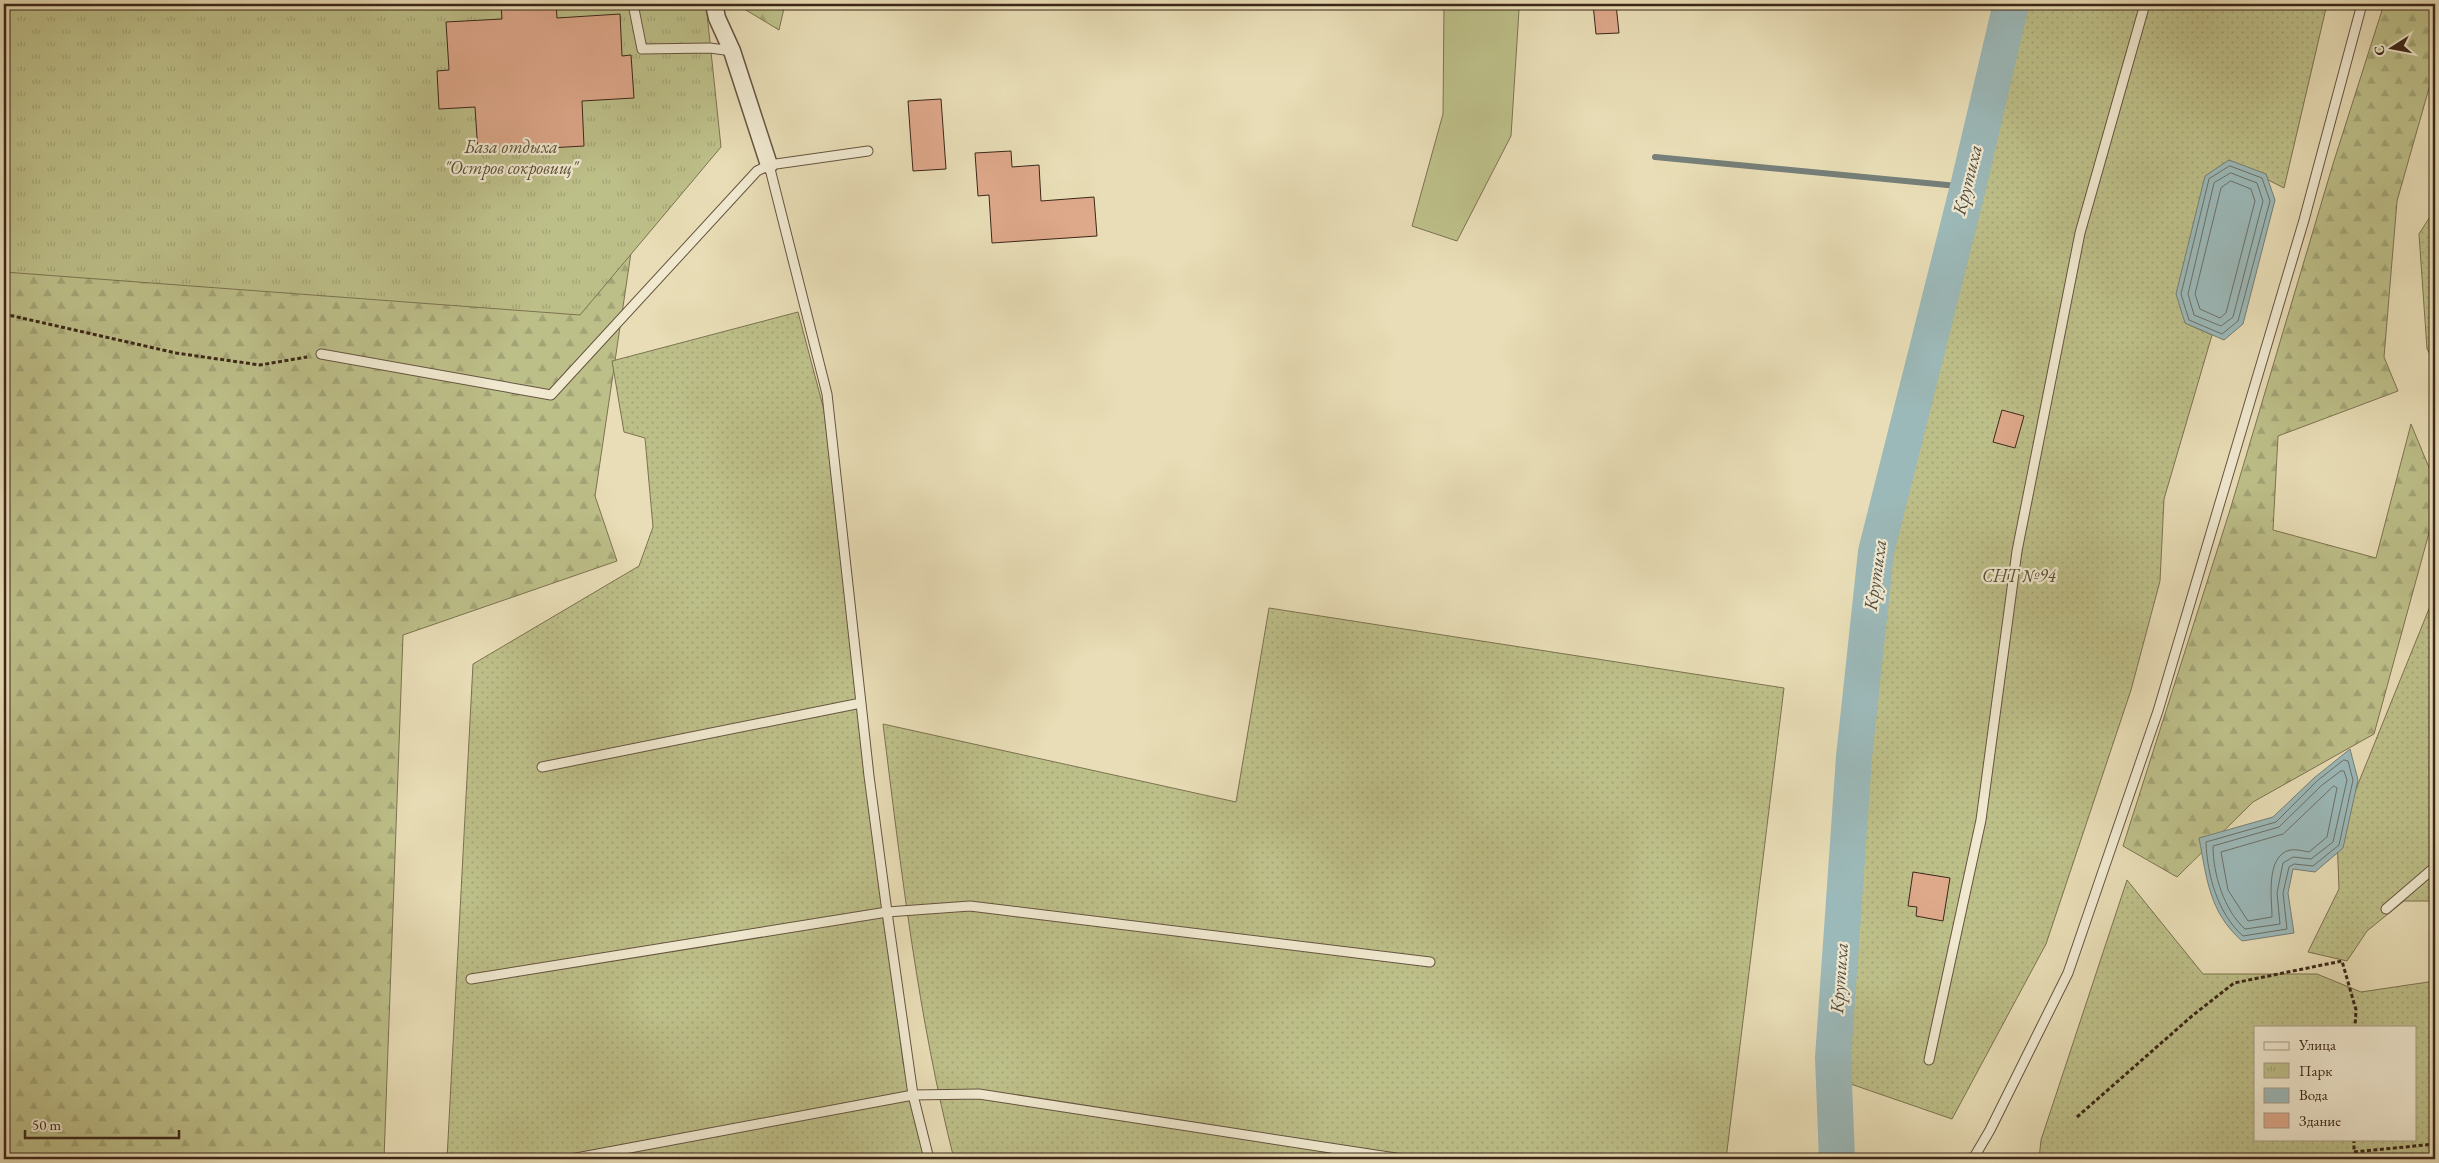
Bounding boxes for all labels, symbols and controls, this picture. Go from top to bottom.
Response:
north arrow [2366,22,2416,72]
text: С [2369,44,2389,57]
park label: База отдыха "Остров сокровищ" [444,135,580,180]
water label: Крутиха [1946,142,1988,219]
water label: Крутиха [1858,538,1892,613]
park label: СНТ №94 [1982,564,2056,587]
water label: Крутиха [1824,942,1854,1015]
legend [2254,1026,2416,1140]
text: Улица [2298,1035,2336,1054]
text: Парк [2299,1061,2332,1080]
text: Вода [2299,1085,2328,1104]
scale bar [25,1108,179,1140]
text: Здание [2299,1111,2341,1130]
text: 50 m [32,1115,61,1134]

